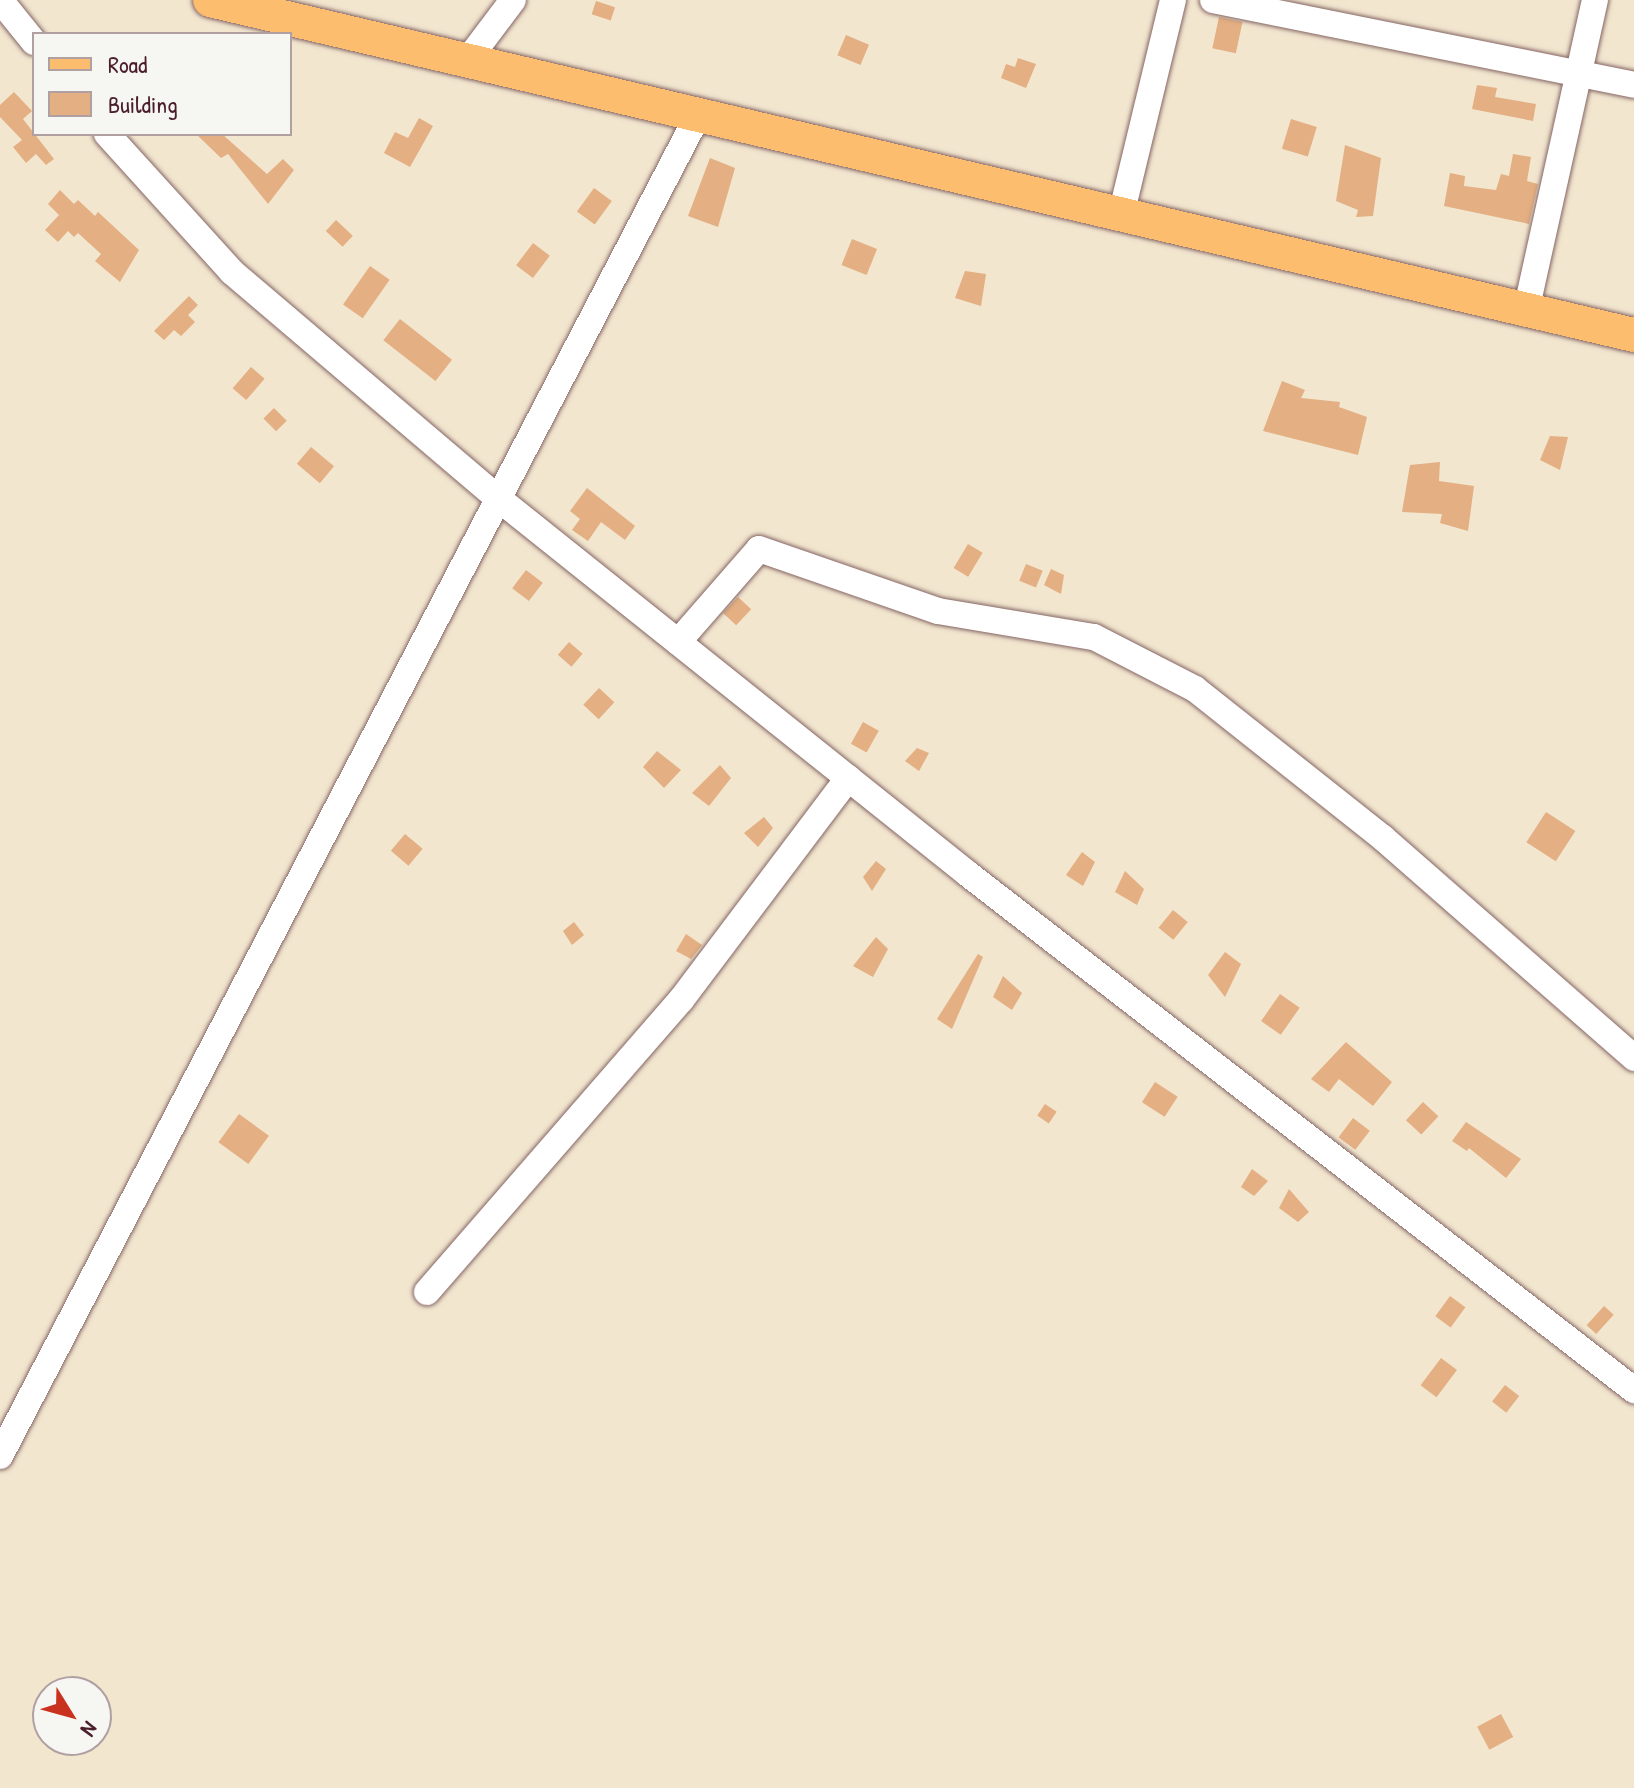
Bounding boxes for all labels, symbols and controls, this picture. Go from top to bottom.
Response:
legend [32,32,292,136]
text: Road [108,48,147,80]
text: Building [108,88,178,120]
north arrow [32,1676,112,1756]
text: N [74,1716,105,1743]

